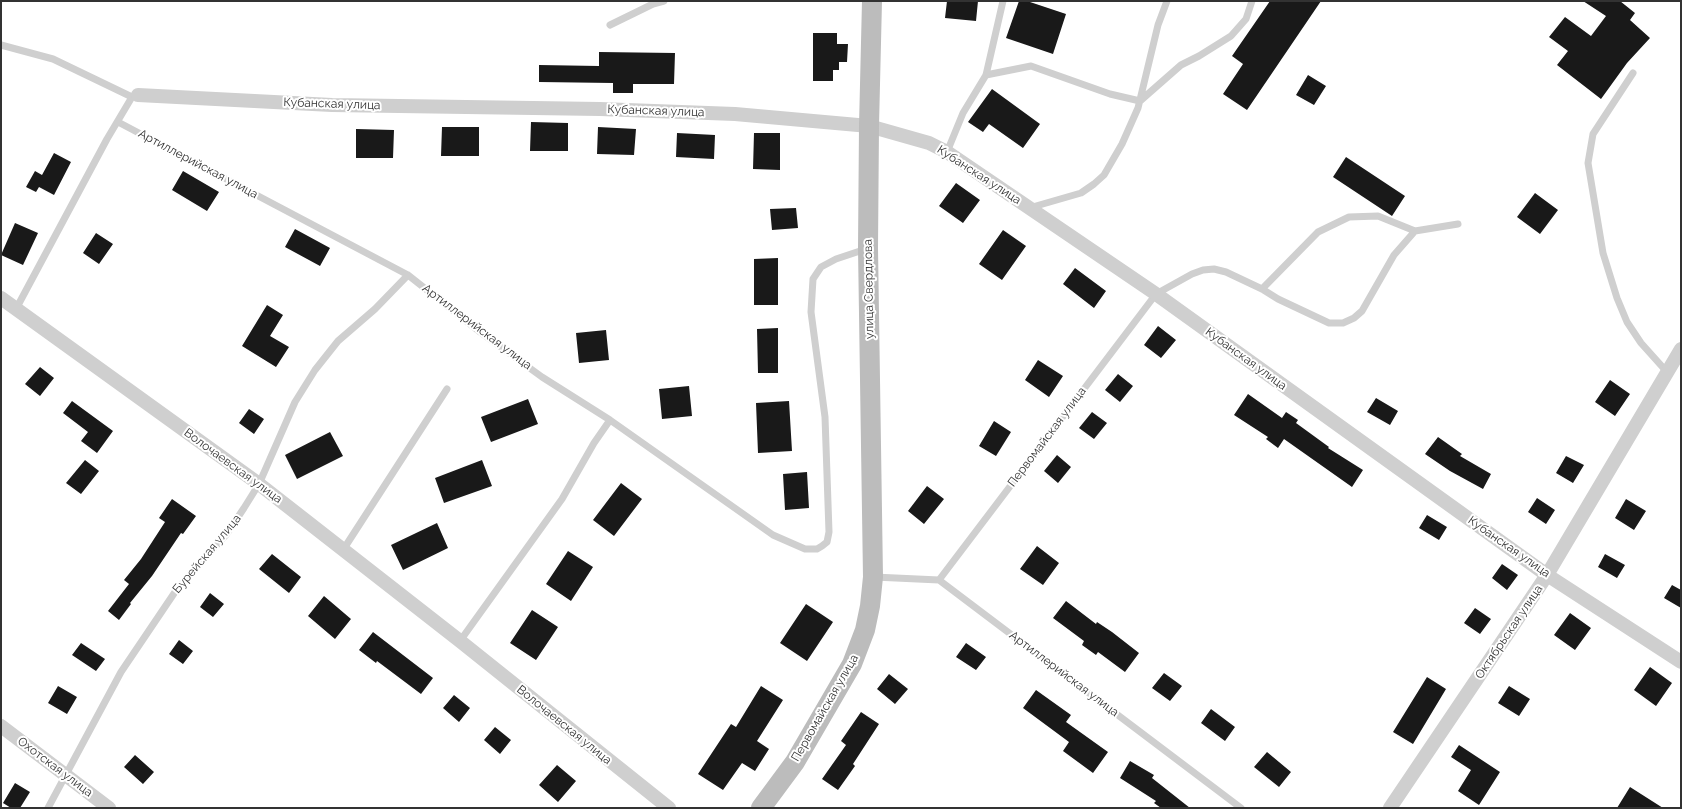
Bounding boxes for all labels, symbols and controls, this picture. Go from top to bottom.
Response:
street label: Кубанская улица [283,95,381,113]
street label: Кубанская улица [607,102,705,120]
street label: Артиллерийская улица [136,126,260,202]
street label: Кубанская улица [934,143,1024,207]
street label: улица Свердлова [861,239,877,339]
street label: Артиллерийская улица [419,281,535,373]
street label: Кубанская улица [1202,325,1290,393]
street label: Первомайская улица [1005,384,1089,490]
street label: Волочаевская улица [181,426,285,506]
street label: Бурейская улица [170,512,244,596]
street label: Кубанская улица [1465,513,1553,581]
street label: Октябрьская улица [1472,582,1546,682]
street label: Артиллерийская улица [1006,628,1122,720]
street label: Первомайская улица [788,652,862,764]
street label: Волочаевская улица [514,682,614,768]
street label: Охотская улица [15,734,95,800]

